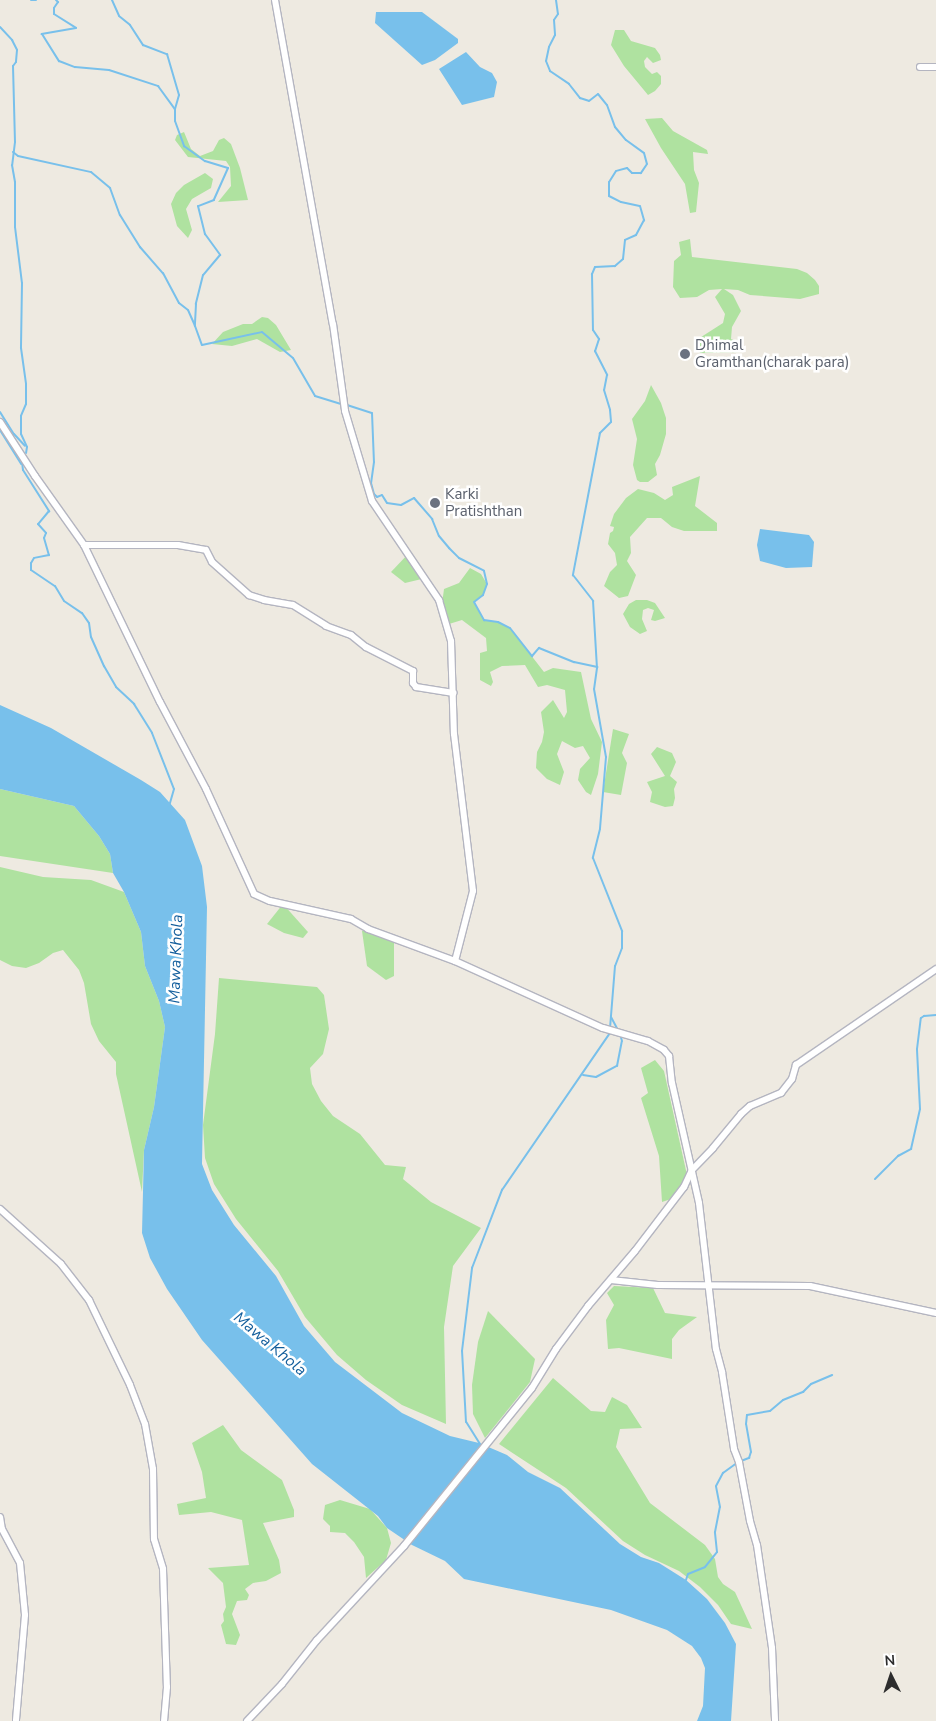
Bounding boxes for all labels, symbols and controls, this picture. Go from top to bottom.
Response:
place label: Dhimal Gramthan(charak para) [695,336,850,371]
marker: Dhimal Gramthan(charak para) [679,348,691,360]
place label: Karki Pratishthan [445,485,522,520]
marker: Karki Pratishthan [429,497,441,509]
water label: Mawa Khola [165,914,187,1004]
water label: Mawa Khola [230,1308,310,1380]
north arrow [866,1651,916,1701]
text: N [884,1651,896,1670]

